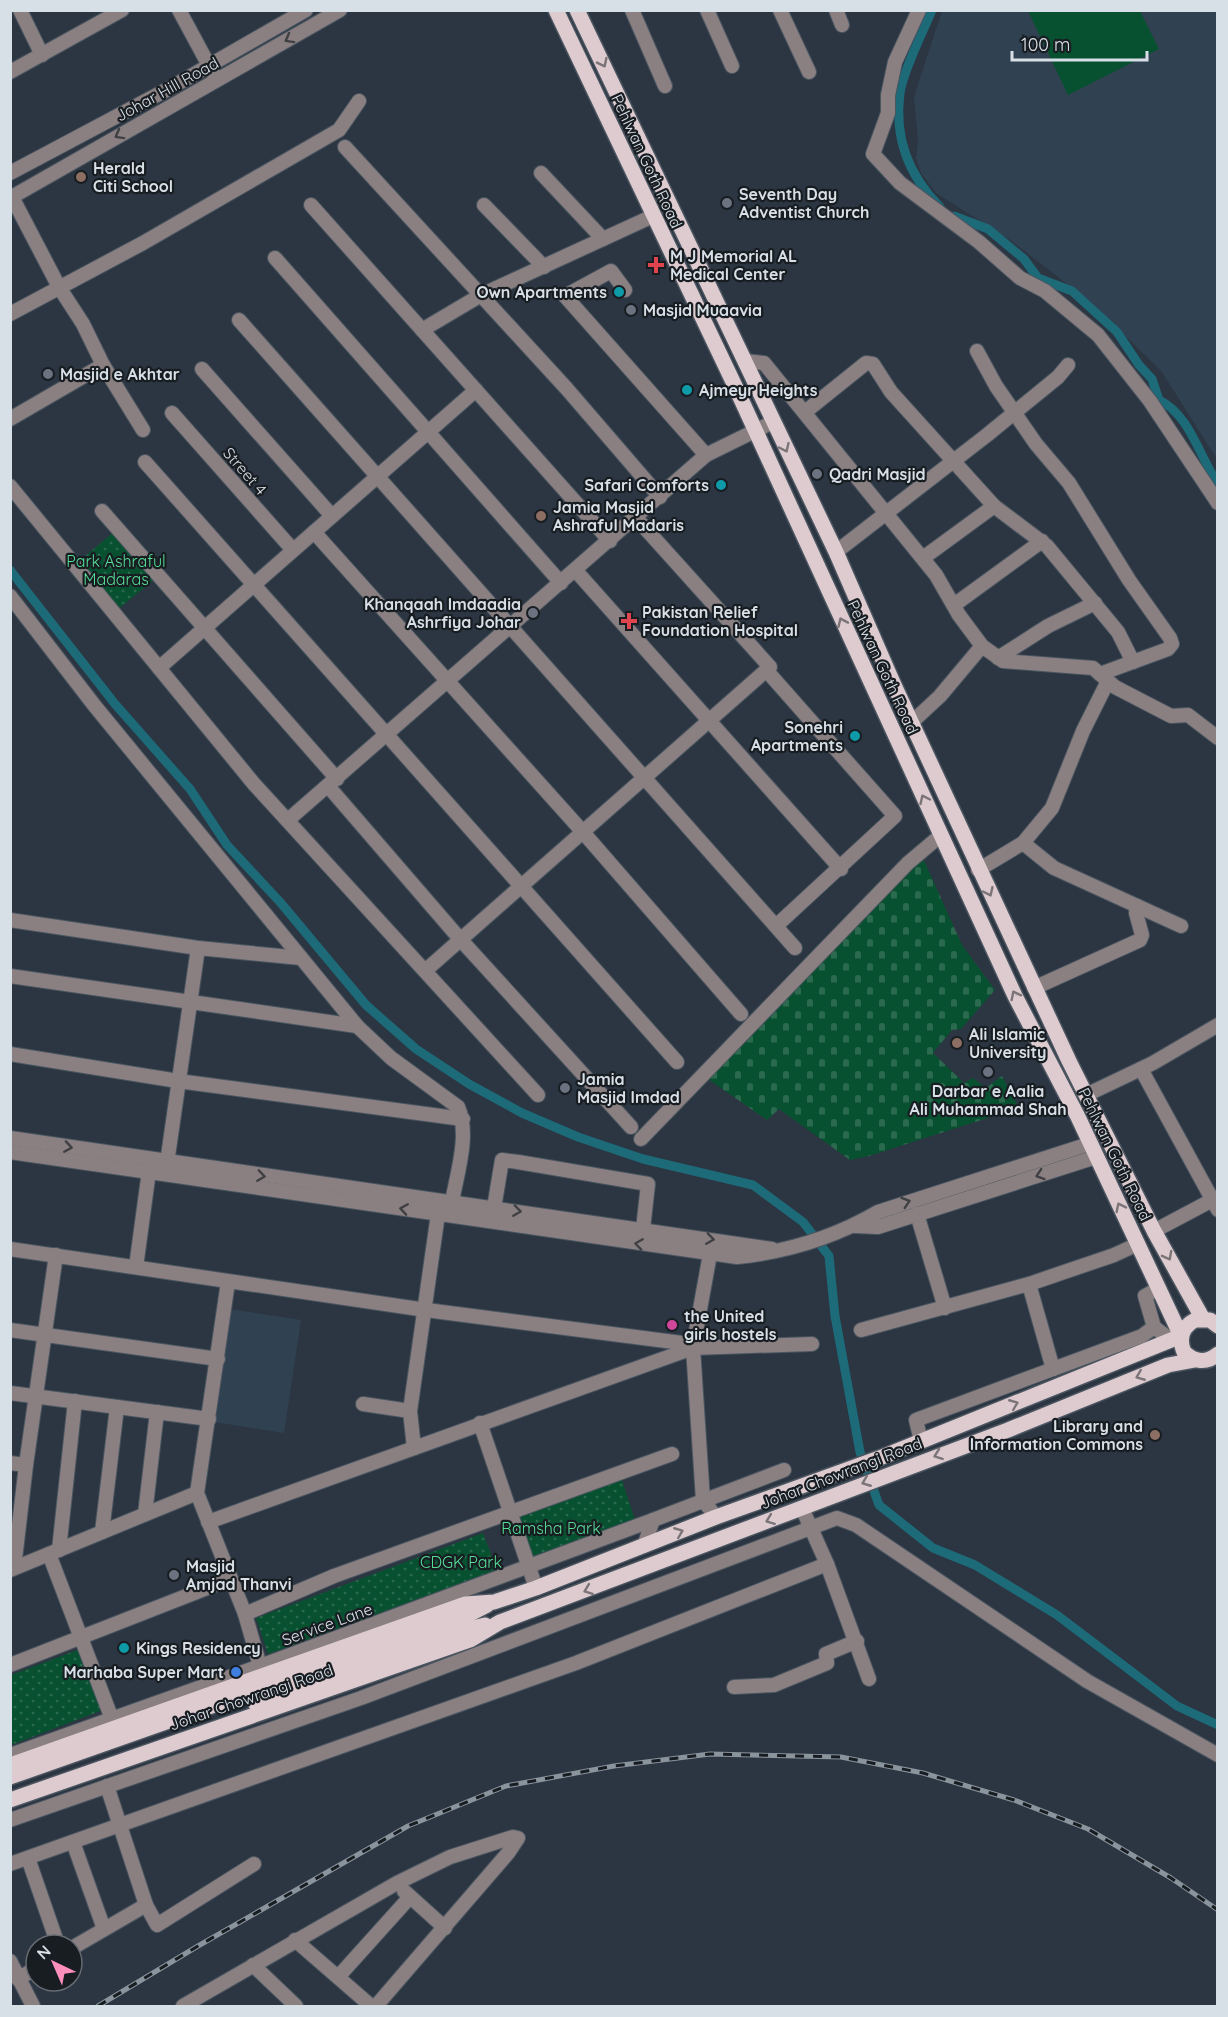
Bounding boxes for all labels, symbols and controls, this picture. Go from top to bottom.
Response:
scale bar [1012,24,1147,62]
one-way arrow [285,32,296,43]
text: 100 m [1021,33,1070,56]
street label: Johar Hill Road [112,52,222,126]
one-way arrow [596,56,608,67]
street label: Pehlwan Goth Road [607,91,687,231]
one-way arrow [115,128,126,139]
place label: Herald Citi School [93,158,173,196]
marker: Herald Citi School [74,170,88,184]
place label: Seventh Day Adventist Church [739,184,869,222]
marker: Seventh Day Adventist Church [720,196,734,210]
place label: M J Memorial AL Medical Center [670,246,797,284]
marker: M J Memorial AL Medical Center [647,256,665,274]
place label: Own Apartments [476,282,607,302]
marker: Own Apartments [612,285,626,299]
place label: Masjid Muaavia [643,300,762,320]
marker: Masjid Muaavia [624,303,638,317]
place label: Masjid e Akhtar [60,364,180,384]
marker: Masjid e Akhtar [41,367,55,381]
place label: Ajmeyr Heights [699,380,818,400]
marker: Ajmeyr Heights [680,383,694,397]
one-way arrow [778,442,790,453]
street label: Street 4 [219,443,271,499]
place label: Qadri Masjid [829,464,925,484]
marker: Qadri Masjid [810,467,824,481]
place label: Safari Comforts [584,475,709,495]
marker: Safari Comforts [714,478,728,492]
place label: Jamia Masjid Ashraful Madaris [553,497,684,535]
marker: Jamia Masjid Ashraful Madaris [534,509,548,523]
park label: Park Ashraful Madaras [66,551,166,589]
place label: Khanqaah Imdaadia Ashrfiya Johar [364,594,521,632]
street label: Pehlwan Goth Road [843,597,923,737]
place label: Pakistan Relief Foundation Hospital [642,602,798,640]
marker: Khanqaah Imdaadia Ashrfiya Johar [526,606,540,620]
marker: Pakistan Relief Foundation Hospital [620,612,638,630]
one-way arrow [838,617,850,628]
place label: Sonehri Apartments [751,717,843,755]
marker: Sonehri Apartments [848,729,862,743]
one-way arrow [919,794,931,805]
one-way arrow [981,886,993,897]
one-way arrow [1011,990,1022,1001]
place label: Ali Islamic University [969,1024,1046,1062]
marker: Ali Islamic University [950,1036,964,1050]
marker: Darbar e Aalia Ali Muhammad Shah [981,1065,995,1079]
place label: Jamia Masjid Imdad [577,1069,680,1107]
marker: Jamia Masjid Imdad [558,1081,572,1095]
place label: Darbar e Aalia Ali Muhammad Shah [909,1081,1067,1119]
street label: Pehlwan Goth Road [1074,1084,1156,1224]
one-way arrow [64,1141,73,1153]
one-way arrow [1035,1168,1046,1181]
one-way arrow [257,1169,266,1181]
one-way arrow [901,1197,911,1210]
one-way arrow [1116,1202,1128,1213]
one-way arrow [400,1204,409,1216]
one-way arrow [512,1205,521,1217]
one-way arrow [705,1232,714,1244]
one-way arrow [634,1238,643,1251]
one-way arrow [1161,1250,1172,1260]
place label: the United girls hostels [684,1306,777,1344]
marker: the United girls hostels [665,1318,679,1332]
one-way arrow [1135,1369,1146,1381]
one-way arrow [1008,1399,1019,1411]
place label: Library and Information Commons [970,1416,1143,1454]
marker: Library and Information Commons [1148,1428,1162,1442]
street label: Johar Chowrangi Road [757,1433,925,1513]
one-way arrow [934,1447,944,1460]
one-way arrow [861,1475,872,1487]
one-way arrow [766,1513,777,1525]
park label: Ramsha Park [501,1518,601,1538]
one-way arrow [673,1527,684,1539]
park label: CDGK Park [420,1552,502,1572]
place label: Masjid Amjad Thanvi [186,1556,292,1594]
marker: Masjid Amjad Thanvi [167,1568,181,1582]
one-way arrow [584,1583,595,1595]
street label: Service Lane [279,1598,375,1650]
place label: Kings Residency [136,1638,261,1658]
marker: Kings Residency [117,1641,131,1655]
street label: Johar Chowrangi Road [167,1660,335,1734]
place label: Marhaba Super Mart [63,1662,224,1682]
marker: Marhaba Super Mart [229,1665,243,1679]
north arrow [24,1933,84,1993]
text: N [32,1941,55,1963]

